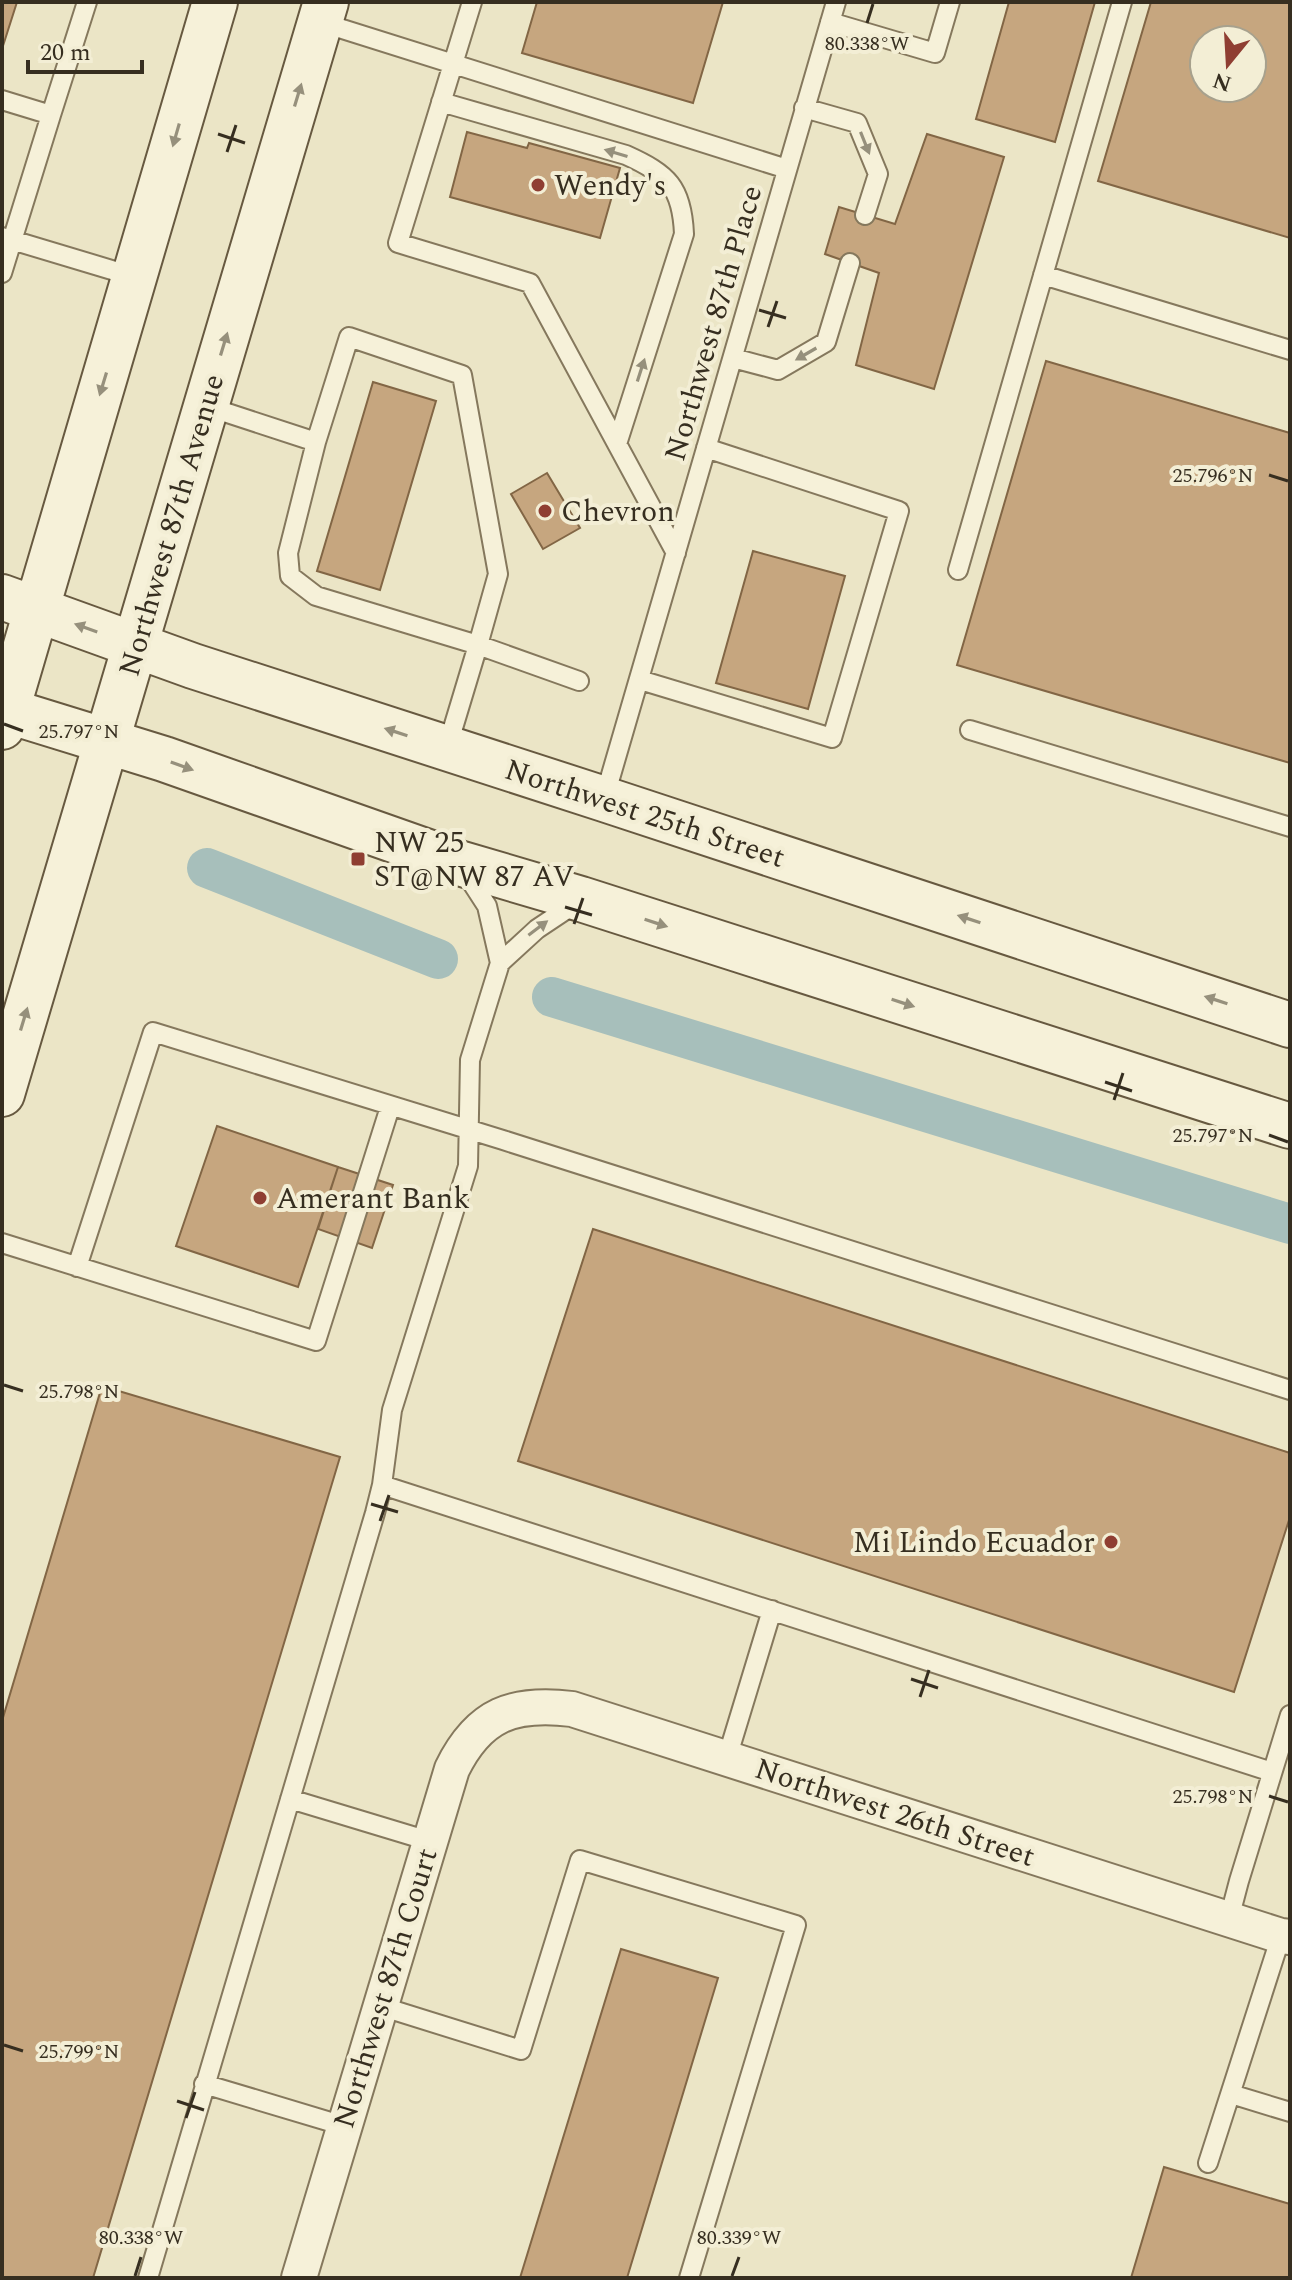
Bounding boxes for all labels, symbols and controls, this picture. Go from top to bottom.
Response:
scale bar [28,24,142,74]
north arrow [1188,24,1268,104]
text: 80.338°W [825,29,910,59]
text: 20 m [40,35,91,71]
text: N [1209,63,1236,100]
one-way arrow [292,83,305,107]
one-way arrow [169,123,182,147]
one-way arrow [859,131,872,155]
one-way arrow [603,146,627,159]
place label: Wendy's [554,163,666,209]
marker: Wendy's [529,176,547,194]
street label: Northwest 87th Place [653,180,775,467]
one-way arrow [218,332,231,356]
one-way arrow [795,347,817,361]
one-way arrow [636,358,648,382]
street label: Northwest 87th Avenue [107,369,237,682]
one-way arrow [96,373,109,397]
text: 25.796°N [1173,461,1253,491]
place label: Chevron [561,489,675,535]
marker: Chevron [536,502,554,520]
one-way arrow [74,621,98,633]
text: 25.797°N [39,717,119,747]
one-way arrow [384,725,408,738]
street label: Northwest 25th Street [499,747,791,881]
one-way arrow [170,760,194,772]
place label: NW 25 ST@NW 87 AV [374,820,574,900]
marker: NW 25 ST@NW 87 AV [349,850,367,868]
one-way arrow [957,912,981,925]
one-way arrow [644,918,668,930]
one-way arrow [528,921,549,937]
one-way arrow [1204,994,1228,1006]
one-way arrow [892,997,916,1009]
one-way arrow [18,1006,31,1030]
text: 25.797°N [1173,1121,1253,1151]
place label: Amerant Bank [276,1176,470,1222]
marker: Amerant Bank [251,1189,269,1207]
text: 25.798°N [39,1377,119,1407]
place label: Mi Lindo Ecuador [853,1520,1095,1566]
marker: Mi Lindo Ecuador [1102,1533,1120,1551]
street label: Northwest 26th Street [749,1746,1041,1880]
text: 25.798°N [1173,1782,1253,1812]
street label: Northwest 87th Court [321,1843,450,2134]
text: 25.799°N [39,2037,119,2067]
text: 80.338°W [99,2223,184,2253]
text: 80.339°W [697,2223,782,2253]

